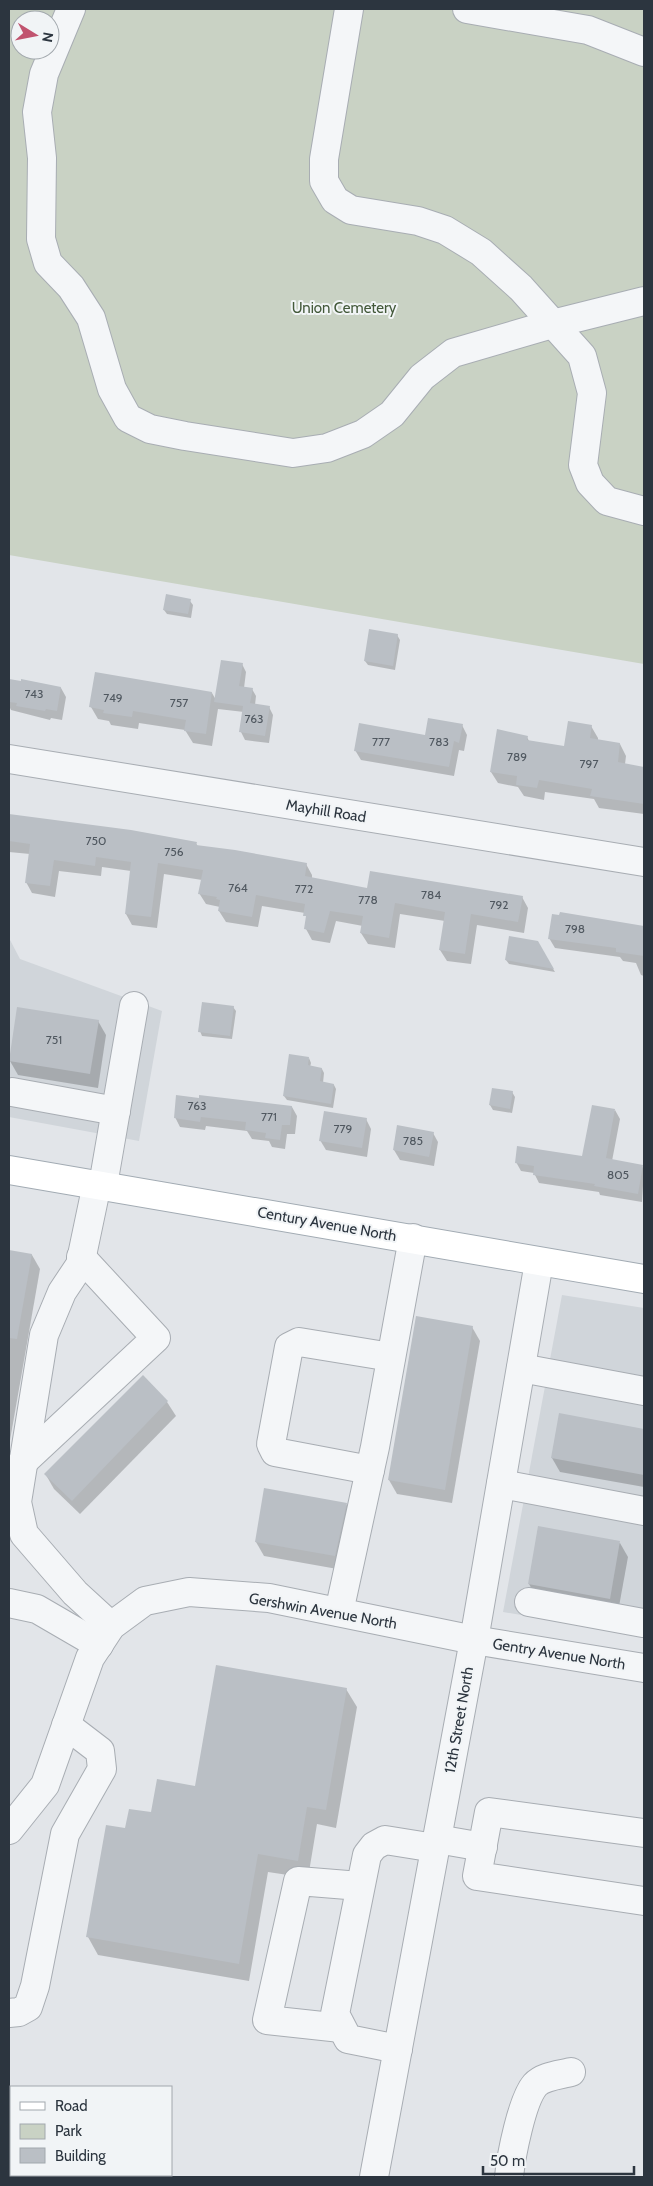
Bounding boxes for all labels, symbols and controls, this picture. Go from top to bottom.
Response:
north arrow [10,10,60,60]
text: N [38,31,58,44]
park label: Union Cemetery [292,299,397,317]
house number: 743 [24,686,44,701]
house number: 749 [103,690,123,705]
house number: 757 [170,695,188,710]
house number: 763 [244,711,264,726]
house number: 777 [372,734,390,749]
house number: 783 [429,734,449,749]
house number: 789 [507,749,527,764]
house number: 797 [580,756,598,771]
street label: Mayhill Road [285,796,367,826]
house number: 750 [86,833,106,848]
house number: 756 [164,844,184,859]
house number: 764 [228,880,248,895]
house number: 772 [295,881,313,896]
house number: 784 [421,887,441,902]
house number: 778 [358,892,378,907]
house number: 792 [489,897,509,912]
house number: 798 [565,921,585,936]
house number: 751 [46,1032,62,1047]
house number: 763 [187,1098,207,1113]
house number: 771 [261,1109,277,1124]
house number: 779 [334,1121,353,1136]
house number: 785 [403,1133,423,1148]
house number: 805 [607,1167,629,1182]
street label: Century Avenue North [256,1203,398,1245]
street label: Gershwin Avenue North [248,1589,398,1633]
street label: Gentry Avenue North [491,1635,627,1673]
street label: 12th Street North [441,1665,477,1775]
legend [10,2086,172,2176]
text: Road [55,2097,88,2115]
text: Park [55,2122,82,2140]
scale bar [483,2144,634,2176]
text: Building [55,2147,106,2165]
text: 50 m [490,2152,525,2170]

